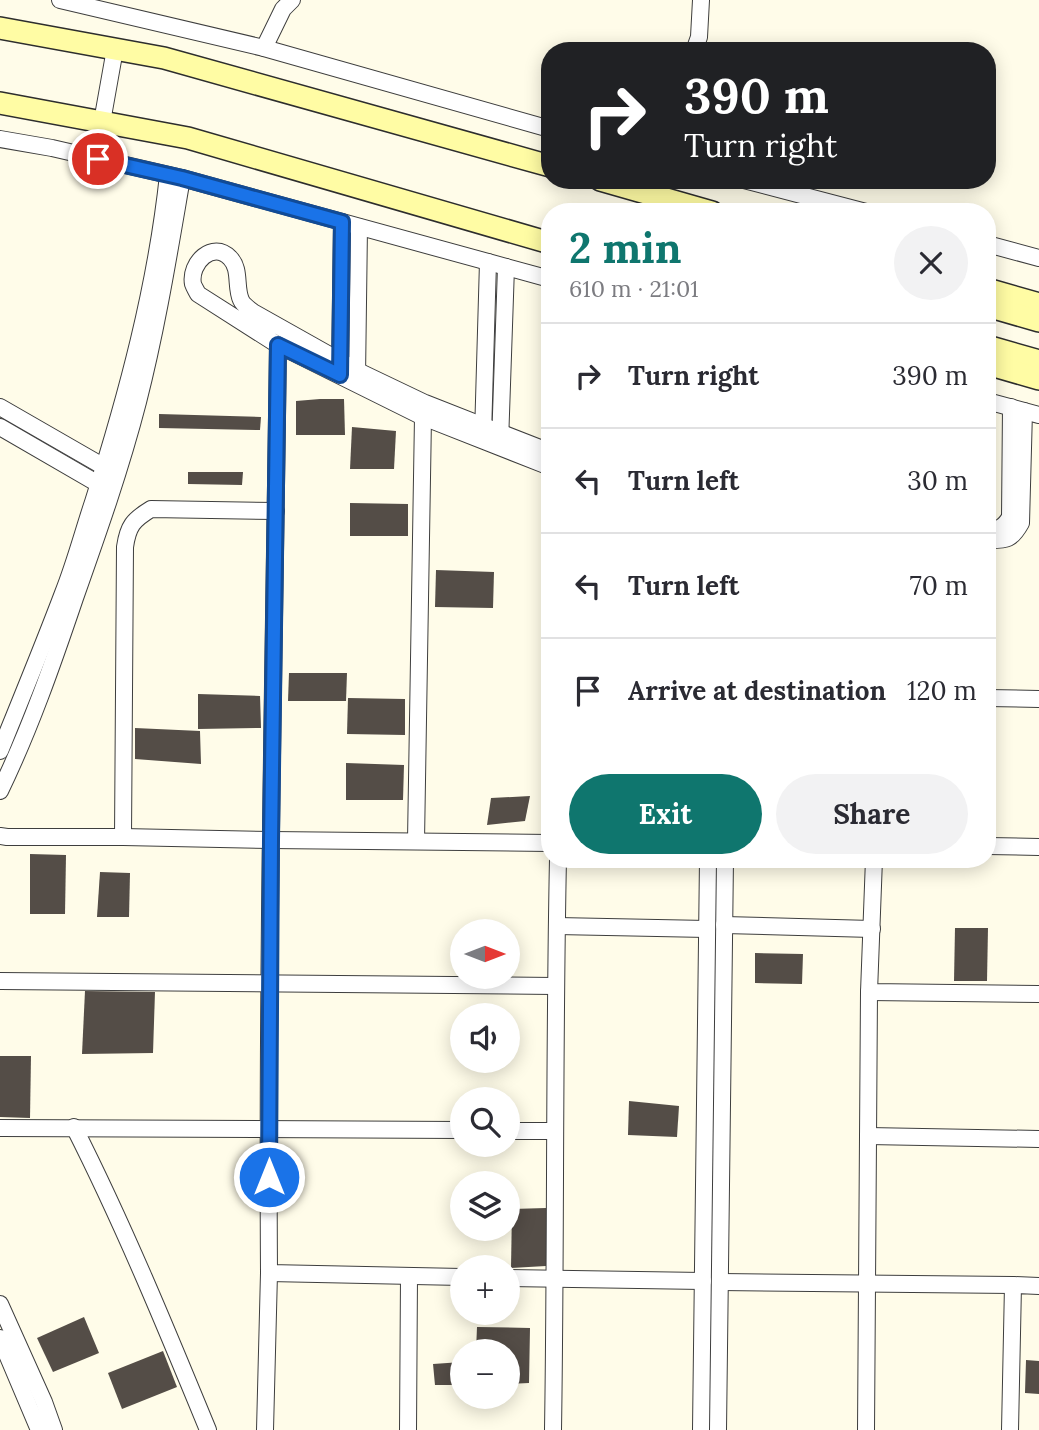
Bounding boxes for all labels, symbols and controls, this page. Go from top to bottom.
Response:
text: 390 m [684,64,829,126]
icon: right [569,70,660,161]
text: Turn right [684,125,837,166]
pin [68,129,128,189]
icon: arrive [79,140,117,178]
text: 2 min [569,221,682,275]
button: close [894,226,968,300]
text: 610 m · 21:01 [569,274,699,303]
icon: right [569,357,607,395]
text: Turn right [628,359,759,392]
text: 390 m [892,359,968,392]
icon: left [569,462,607,500]
text: Turn left [628,464,739,497]
text: 30 m [907,464,968,497]
icon: left [569,567,607,605]
text: Turn left [628,569,739,602]
text: 70 m [910,569,968,602]
icon: arrive [569,672,607,710]
text: Arrive at destination [628,674,886,707]
text: 120 m [907,674,977,707]
button: Exit [569,774,762,854]
button: Share [776,774,968,854]
north arrow [450,919,520,989]
map controls [450,919,520,1409]
button: sound [450,1003,520,1073]
button: search [450,1087,520,1157]
position arrow [232,1140,306,1214]
button: layers [450,1171,520,1241]
button: + [450,1255,520,1325]
button: − [450,1339,520,1409]

